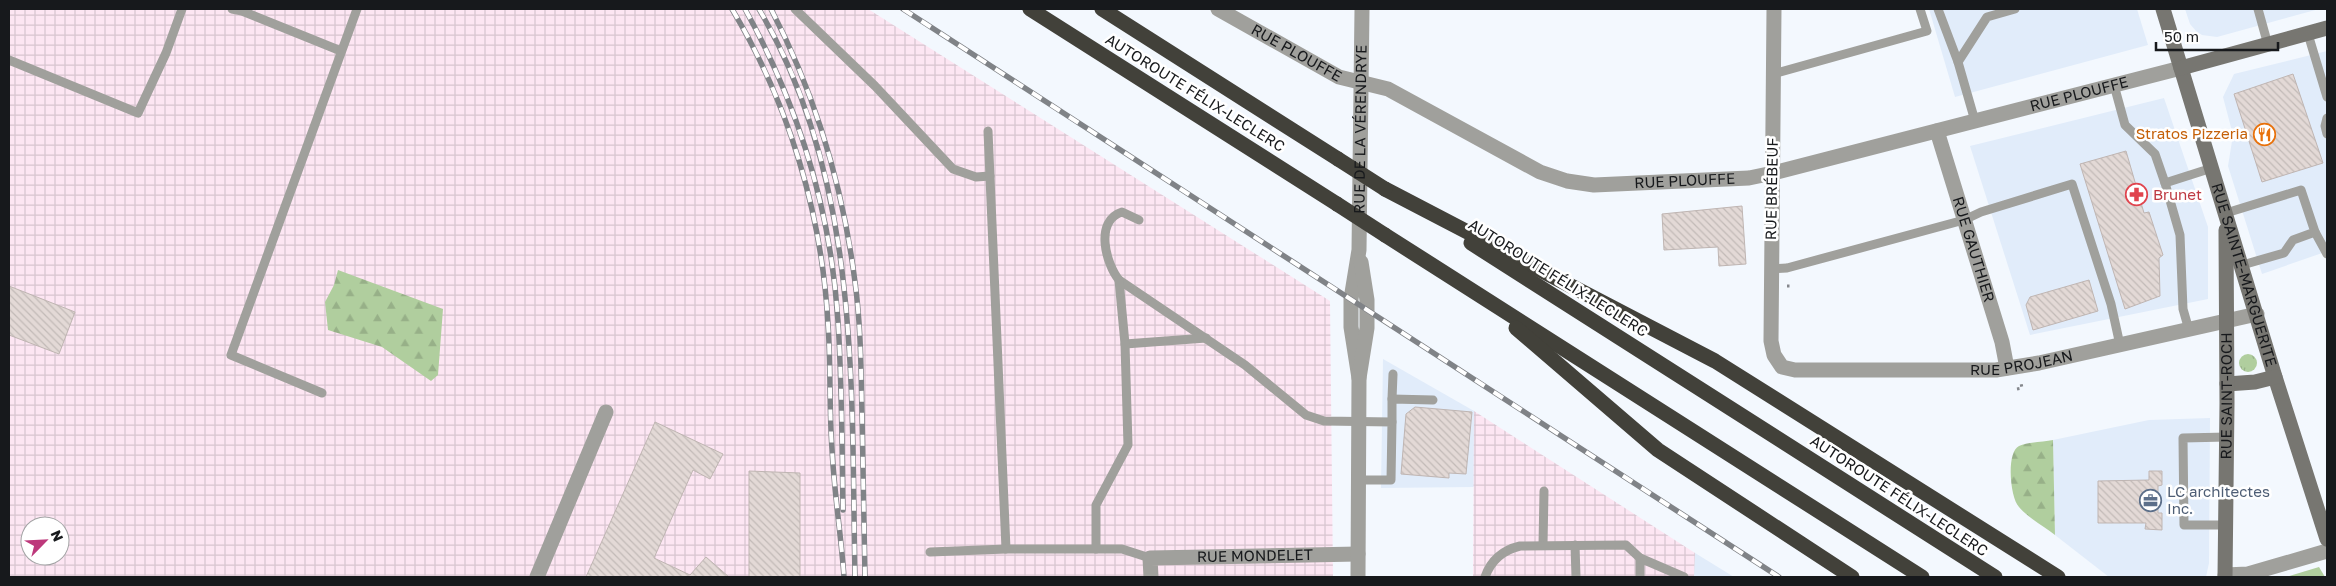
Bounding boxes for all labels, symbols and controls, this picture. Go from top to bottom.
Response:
street label: RUE PLOUFFE [1249,20,1345,85]
scale bar [2156,20,2278,52]
text: 50 m [2164,27,2199,45]
street label: AUTOROUTE FÉLIX-LECLERC [1103,29,1288,155]
street label: RUE DE LA VÉRENDRYE [1349,45,1370,214]
street label: RUE PLOUFFE [2028,72,2130,115]
restaurant icon: Stratos Pizzeria [2252,122,2276,146]
place label: Stratos Pizzeria [2136,124,2248,142]
street label: RUE BRÉBEUF [1761,138,1781,240]
street label: RUE PLOUFFE [1634,169,1735,191]
street label: RUE SAINTE-MARGUERITE [2208,181,2281,369]
pharmacy icon: Brunet [2125,183,2149,207]
place label: Brunet [2153,185,2202,203]
street label: RUE GAUTHIER [1950,194,1999,304]
street label: AUTOROUTE FÉLIX-LECLERC [1466,214,1651,340]
street label: RUE SAINT-ROCH [2216,332,2235,460]
street label: RUE PROJEAN [1970,346,2074,378]
street label: AUTOROUTE FÉLIX-LECLERC [1807,431,1992,559]
place label: LC architectes Inc. [2167,482,2270,517]
office icon: LC architectes Inc. [2139,489,2163,513]
north arrow [20,516,70,566]
text: N [47,527,67,544]
street label: RUE MONDELET [1197,545,1313,565]

